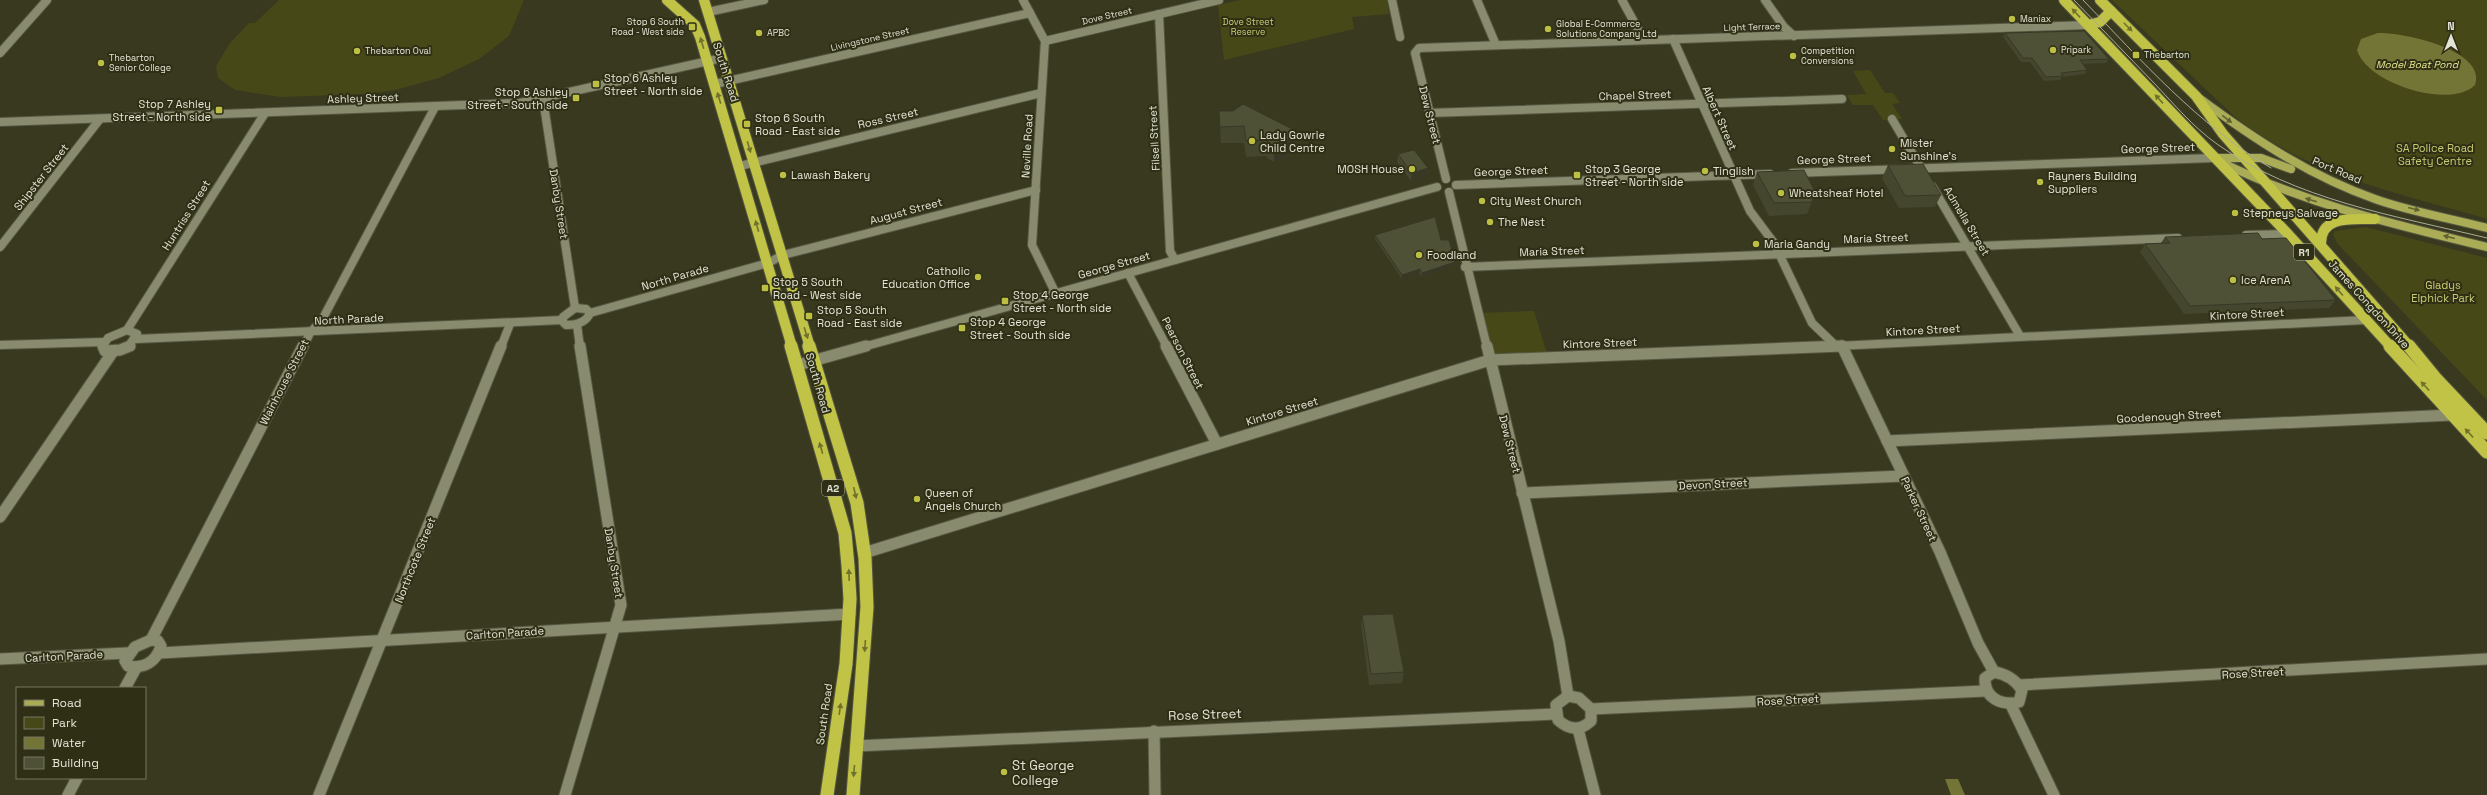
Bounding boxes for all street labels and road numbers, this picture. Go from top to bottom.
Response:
street label: Dove Street [1081,4,1133,28]
street label: Light Terrace [1723,20,1781,34]
street label: Livingstone Street [830,24,910,54]
street label: South Road [710,40,742,104]
street label: Albert Street [1700,84,1740,152]
street label: Dew Street [1416,85,1444,145]
street label: Chapel Street [1598,87,1672,103]
street label: Ashley Street [327,90,399,106]
street label: Ross Street [856,104,920,132]
street label: Filsell Street [1145,105,1163,171]
street label: Neville Road [1018,114,1036,178]
street label: George Street [2121,140,2195,156]
street label: Shipster Street [11,141,71,213]
street label: George Street [1797,151,1871,167]
street label: Port Road [2310,153,2364,187]
street label: George Street [1474,163,1548,179]
street label: Danby Street [547,168,571,240]
street label: Huntriss Street [159,177,213,253]
street label: Admella Street [1941,184,1993,258]
street label: August Street [868,195,944,227]
street label: Maria Street [1843,230,1909,246]
street label: Maria Street [1519,243,1585,259]
road number: R1 [2294,244,2314,260]
street label: George Street [1076,248,1152,282]
street label: James Congdon Drive [2325,257,2413,351]
street label: North Parade [640,261,710,293]
street label: Kintore Street [2209,305,2285,323]
street label: North Parade [314,310,384,328]
street label: Pearson Street [1159,315,1207,391]
street label: Kintore Street [1885,321,1961,339]
street label: Kintore Street [1562,335,1638,351]
street label: Wainhouse Street [256,337,312,427]
street label: South Road [803,351,833,415]
street label: Kintore Street [1244,393,1320,429]
street label: Goodenough Street [2116,406,2222,426]
street label: Dew Street [1496,414,1524,474]
street label: Parker Street [1898,474,1940,544]
street label: Devon Street [1678,475,1748,493]
road number: A2 [822,480,844,496]
street label: Northcote Street [391,515,439,605]
street label: Danby Street [602,527,626,599]
street label: Carlton Parade [466,623,544,643]
street label: Carlton Parade [25,647,103,665]
street label: Rose Street [2221,664,2285,682]
street label: South Road [813,682,835,746]
street label: Rose Street [1756,691,1820,709]
street label: Rose Street [1168,705,1242,724]

